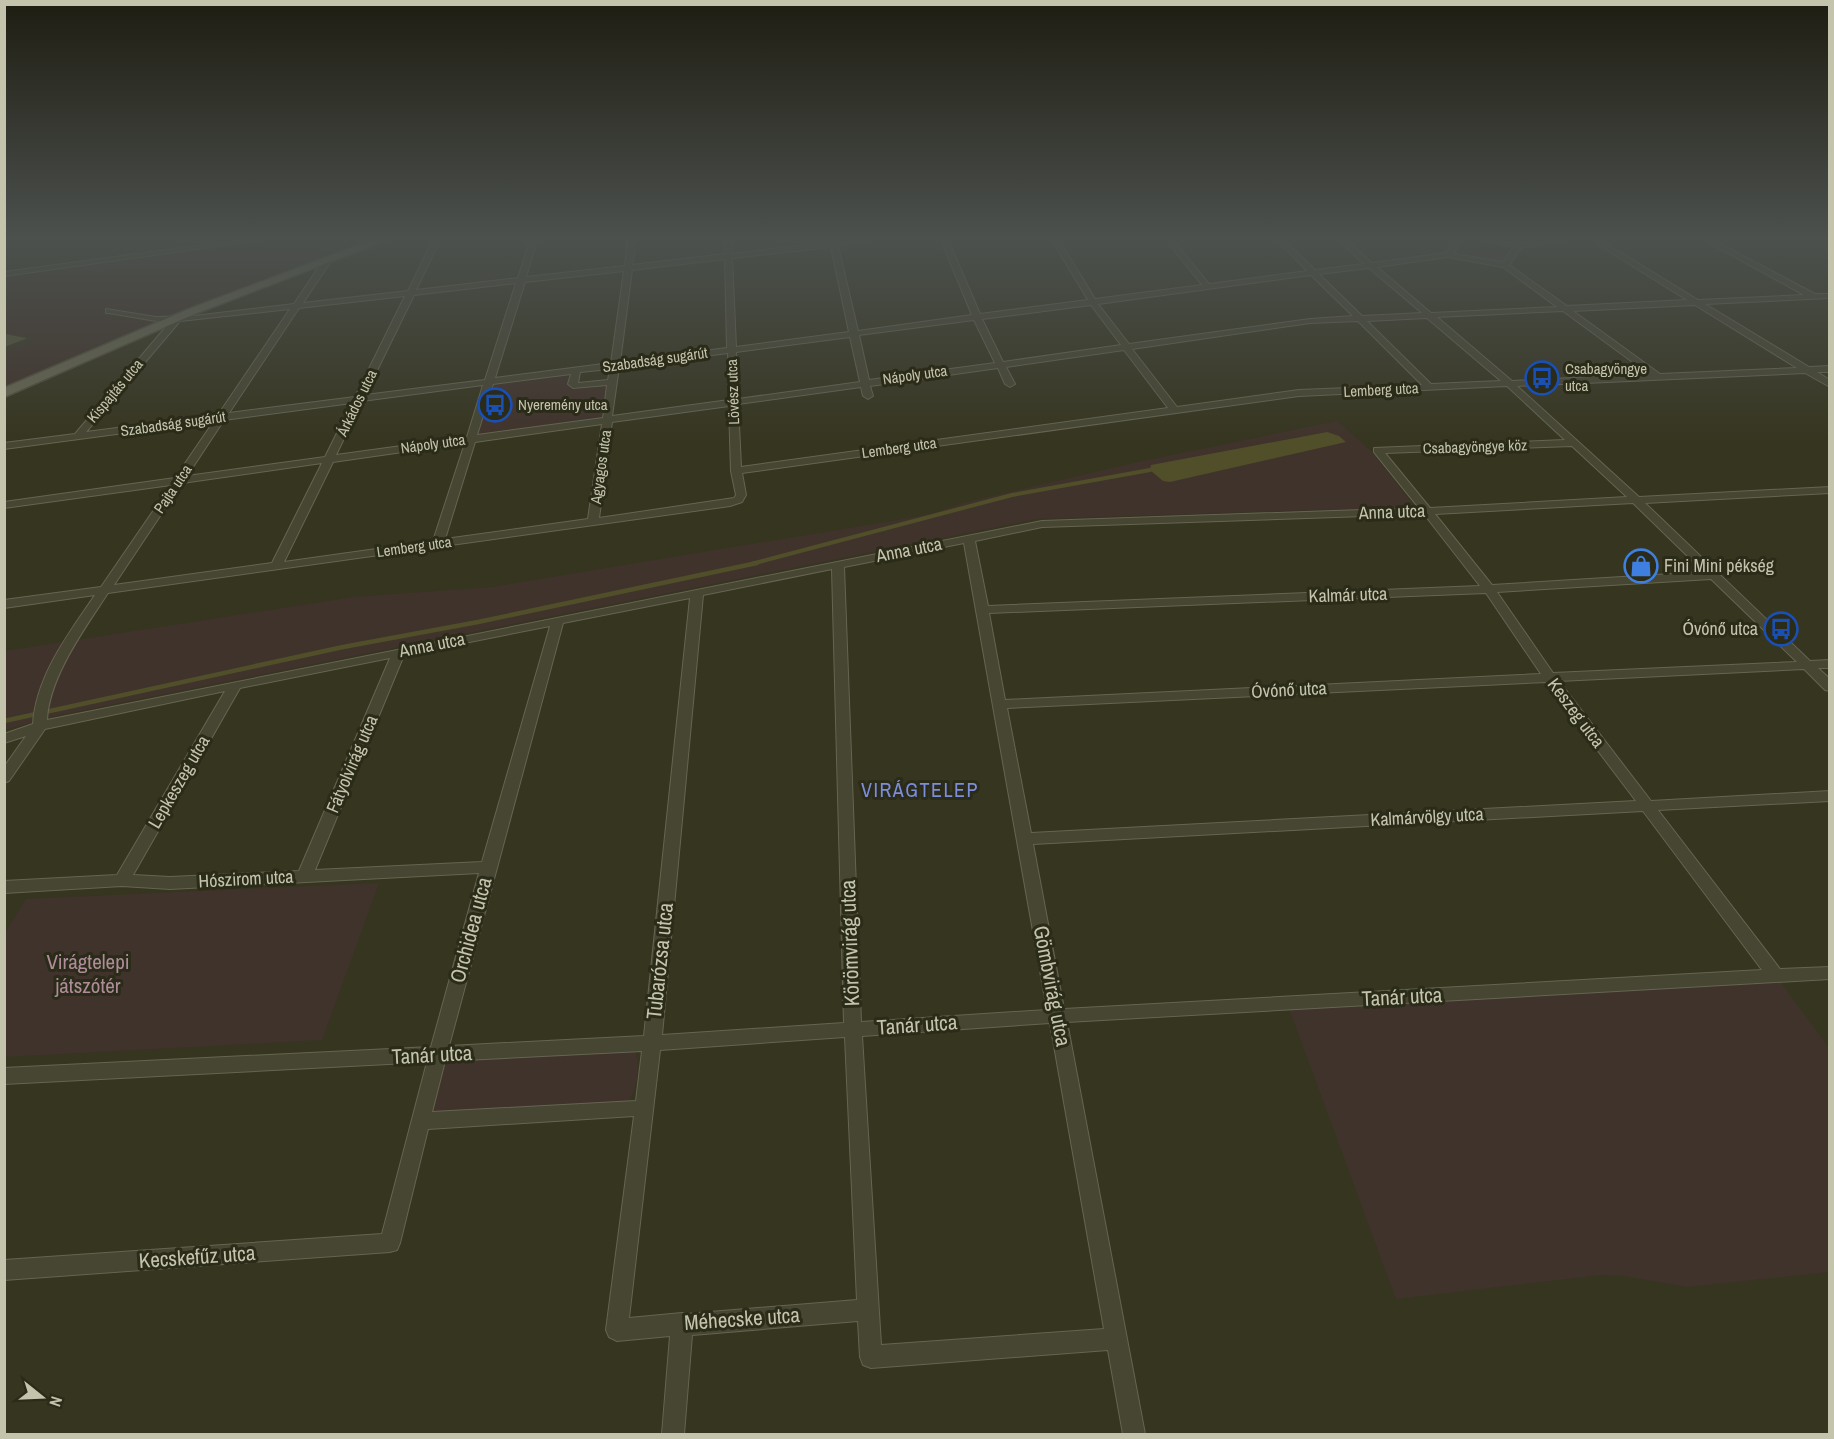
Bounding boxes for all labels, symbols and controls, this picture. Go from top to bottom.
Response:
street label: Szabadság sugárút [601,342,709,377]
street label: Kispajtás utca [82,354,148,427]
place label: Csabagyöngye utca [1565,358,1647,396]
street label: Lövész utca [721,359,744,425]
street label: Nápoly utca [881,360,949,389]
bus stop icon: Csabagyöngye utca [1524,360,1560,396]
street label: Árkádos utca [331,366,382,441]
street label: Lemberg utca [1343,377,1419,402]
bus stop icon: Nyeremény utca [477,387,513,423]
place label: Nyeremény utca [518,394,608,415]
street label: Szabadság sugárút [119,406,227,441]
street label: Agyagos utca [585,428,616,506]
street label: Nápoly utca [399,429,467,458]
street label: Lemberg utca [860,432,938,463]
street label: Csabagyöngye köz [1422,434,1528,459]
street label: Pajta utca [149,460,197,517]
street label: Anna utca [1357,498,1426,525]
street label: Lemberg utca [375,531,453,562]
street label: Anna utca [873,531,944,568]
shop icon: Fini Mini pékség [1623,548,1659,584]
place label: Fini Mini pékség [1664,553,1775,578]
street label: Kalmár utca [1308,581,1388,608]
bus stop icon: Óvónő utca [1763,611,1799,647]
place label: Óvónő utca [1683,616,1758,641]
street label: Anna utca [396,626,467,663]
street label: Keszeg utca [1542,673,1611,753]
street label: Óvónő utca [1251,675,1327,704]
street label: Fátyolvirág utca [320,711,383,817]
street label: Lepkeszeg utca [142,731,215,833]
district label: VIRÁGTELEP [861,776,979,803]
street label: Kalmárvölgy utca [1370,801,1484,832]
street label: Hószirom utca [198,864,294,893]
street label: Orchidea utca [443,873,499,986]
street label: Körömvirág utca [833,879,866,1007]
street label: Tubarózsa utca [639,901,680,1021]
street label: Gömbvirág utca [1027,923,1078,1049]
park label: Virágtelepi játszótér [47,947,130,1000]
street label: Tanár utca [1361,980,1443,1013]
street label: Tanár utca [876,1007,959,1042]
street label: Tanár utca [391,1038,473,1071]
street label: Kecskefűz utca [138,1238,257,1275]
street label: Méhecske utca [683,1300,801,1337]
north arrow [12,1367,72,1427]
text: N [44,1394,68,1410]

